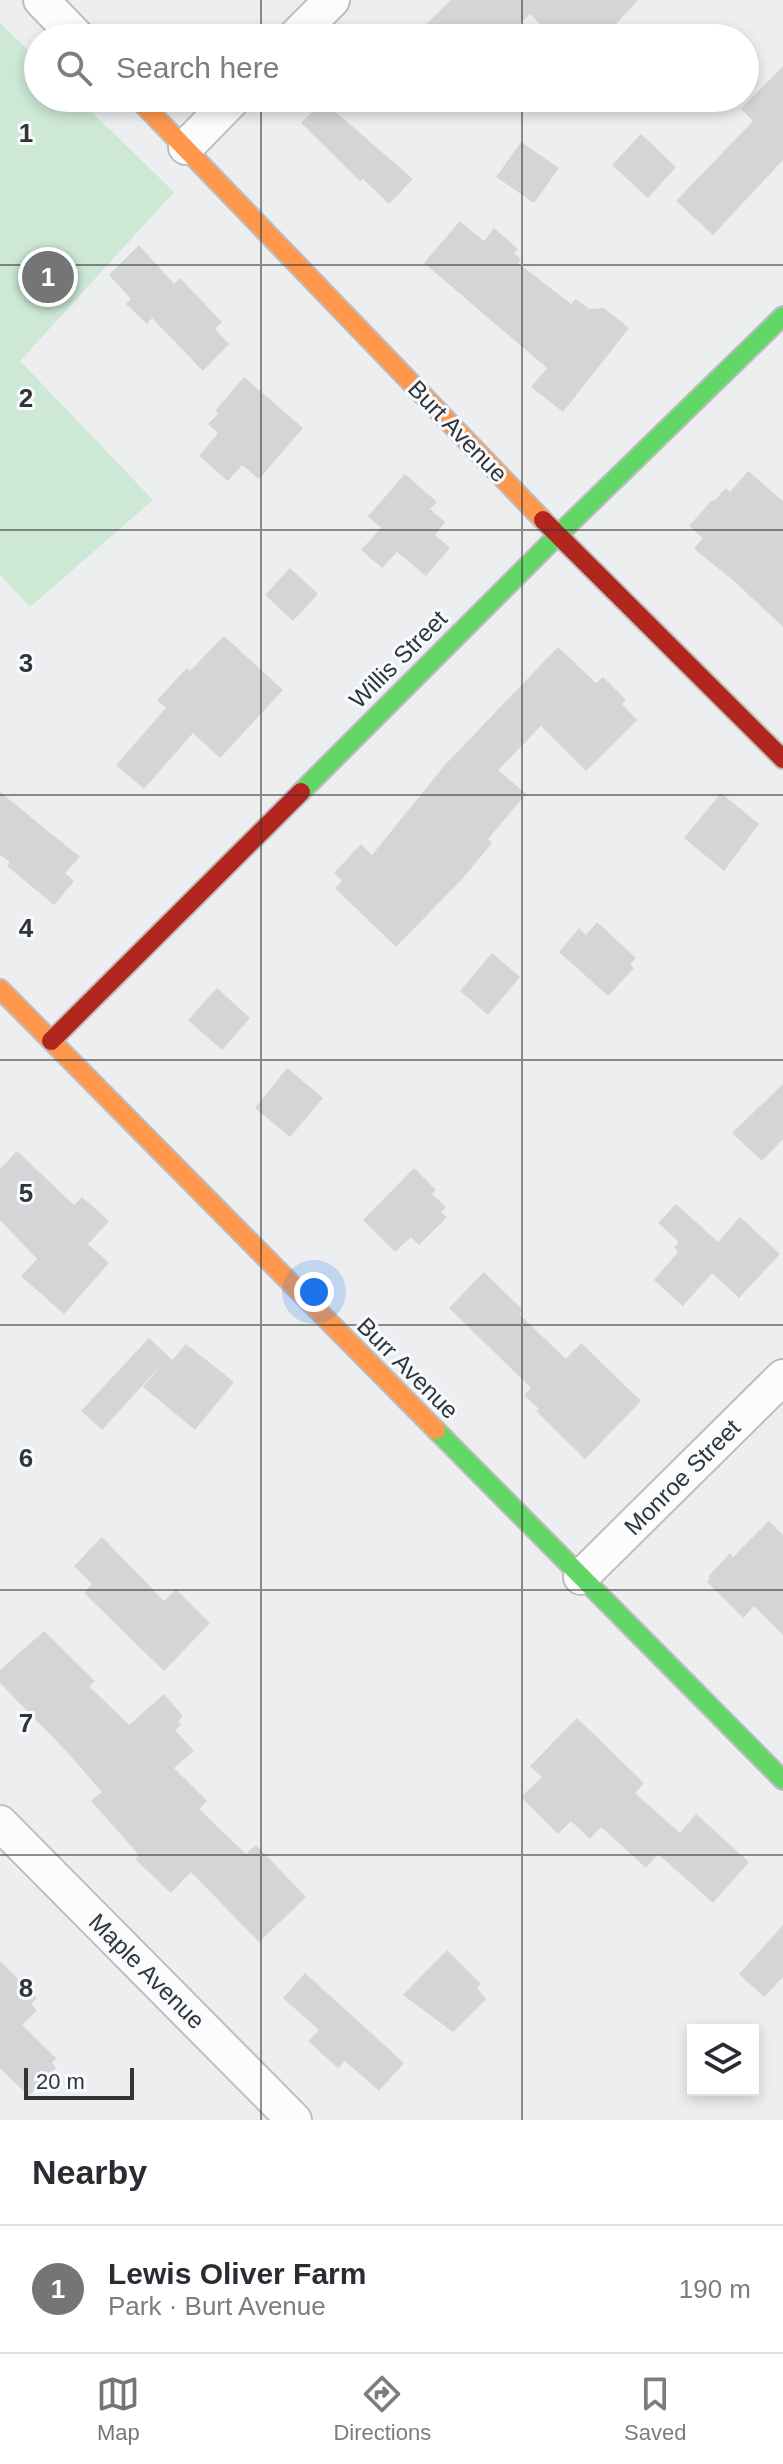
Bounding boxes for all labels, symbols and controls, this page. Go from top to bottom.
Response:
search box [24,24,759,112]
icon: search [52,46,96,90]
text: Search here [116,51,279,84]
text: 1 [19,118,33,148]
pin: 1 [22,247,74,307]
street label: Burt Avenue [403,375,513,487]
text: 2 [19,383,33,413]
street label: Willis Street [344,604,453,713]
text: 3 [19,648,33,678]
text: 4 [19,913,34,943]
text: 5 [19,1178,33,1208]
your location [294,1272,334,1312]
street label: Burr Avenue [352,1312,464,1424]
street label: Monroe Street [619,1413,746,1540]
text: 6 [19,1443,33,1473]
text: 7 [19,1708,33,1738]
street label: Maple Avenue [84,1908,210,2034]
text: 8 [19,1973,33,2003]
map controls [687,2024,759,2096]
button: layers [687,2024,759,2096]
scale bar [24,2064,134,2100]
text: 20 m [36,2069,85,2094]
text: Nearby [32,2153,147,2191]
text: Lewis Oliver Farm [108,2257,366,2290]
text: 1 [51,2274,65,2304]
text: 190 m [679,2274,751,2304]
text: Park · Burt Avenue [108,2291,326,2321]
tab: Map [96,2372,140,2446]
tab: Directions [333,2372,431,2446]
tab: Saved [624,2372,687,2446]

